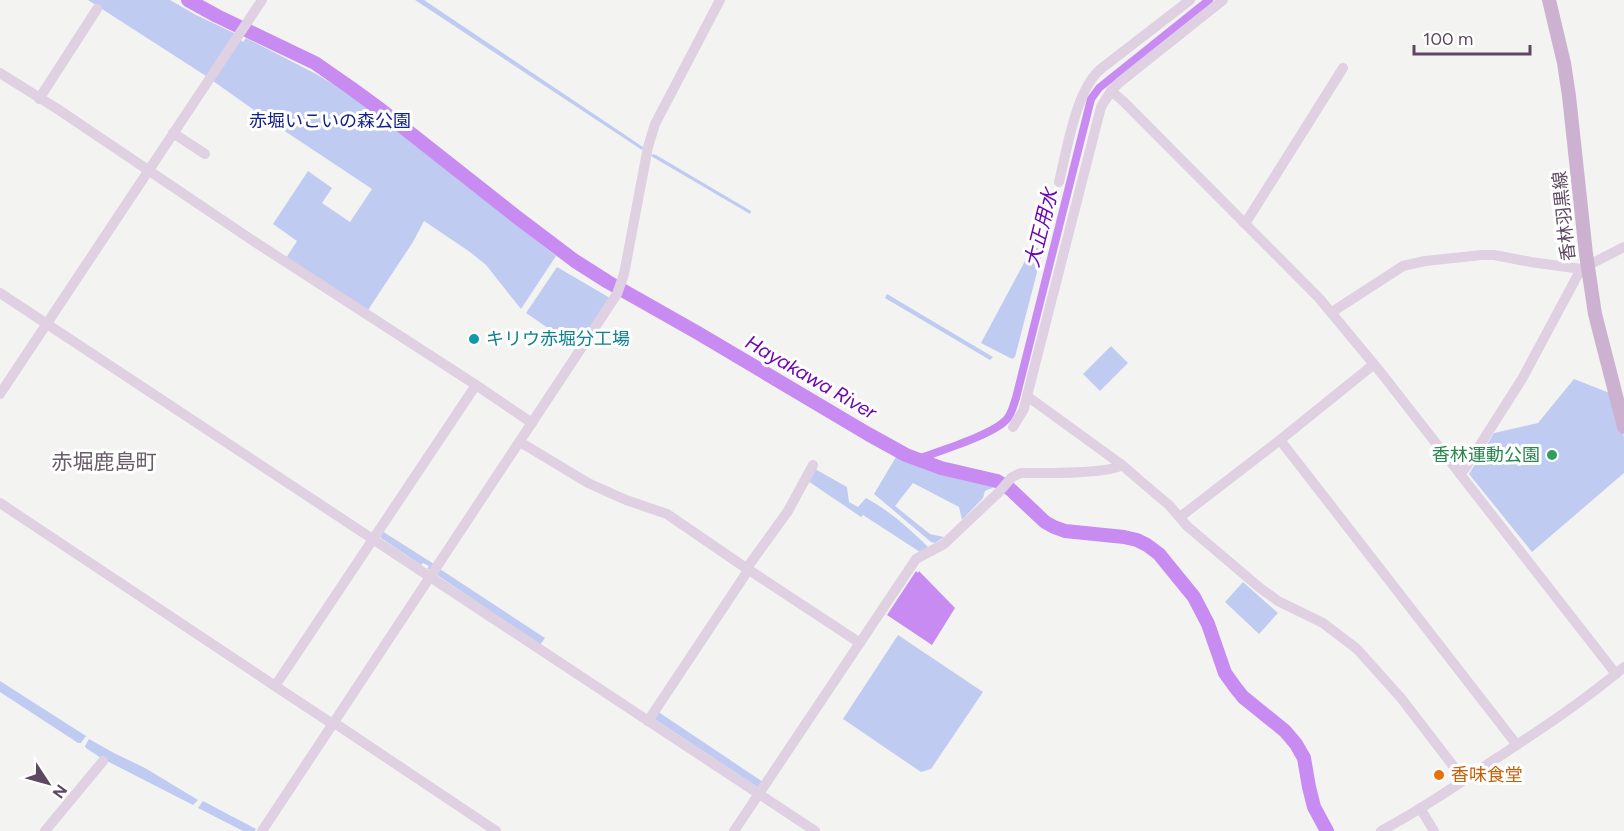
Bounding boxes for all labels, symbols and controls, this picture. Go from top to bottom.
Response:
scale bar [1414,18,1530,56]
text: 100 m [1423,28,1473,50]
park label: 赤堀いこいの森公園 [249,110,411,132]
street label: 香林羽黒線 [1548,170,1580,262]
water label: 大正用水 [1020,184,1063,270]
place label: キリウ赤堀分工場 [486,328,630,350]
water label: Hayakawa River [741,330,882,425]
marker: キリウ赤堀分工場 [467,332,481,346]
place label: 香林運動公園 [1432,444,1540,466]
marker: 香林運動公園 [1545,448,1559,462]
district label: 赤堀鹿島町 [52,449,157,474]
north arrow [18,753,78,813]
place label: 香味食堂 [1451,764,1523,786]
marker: 香味食堂 [1432,768,1446,782]
text: N [48,781,71,802]

